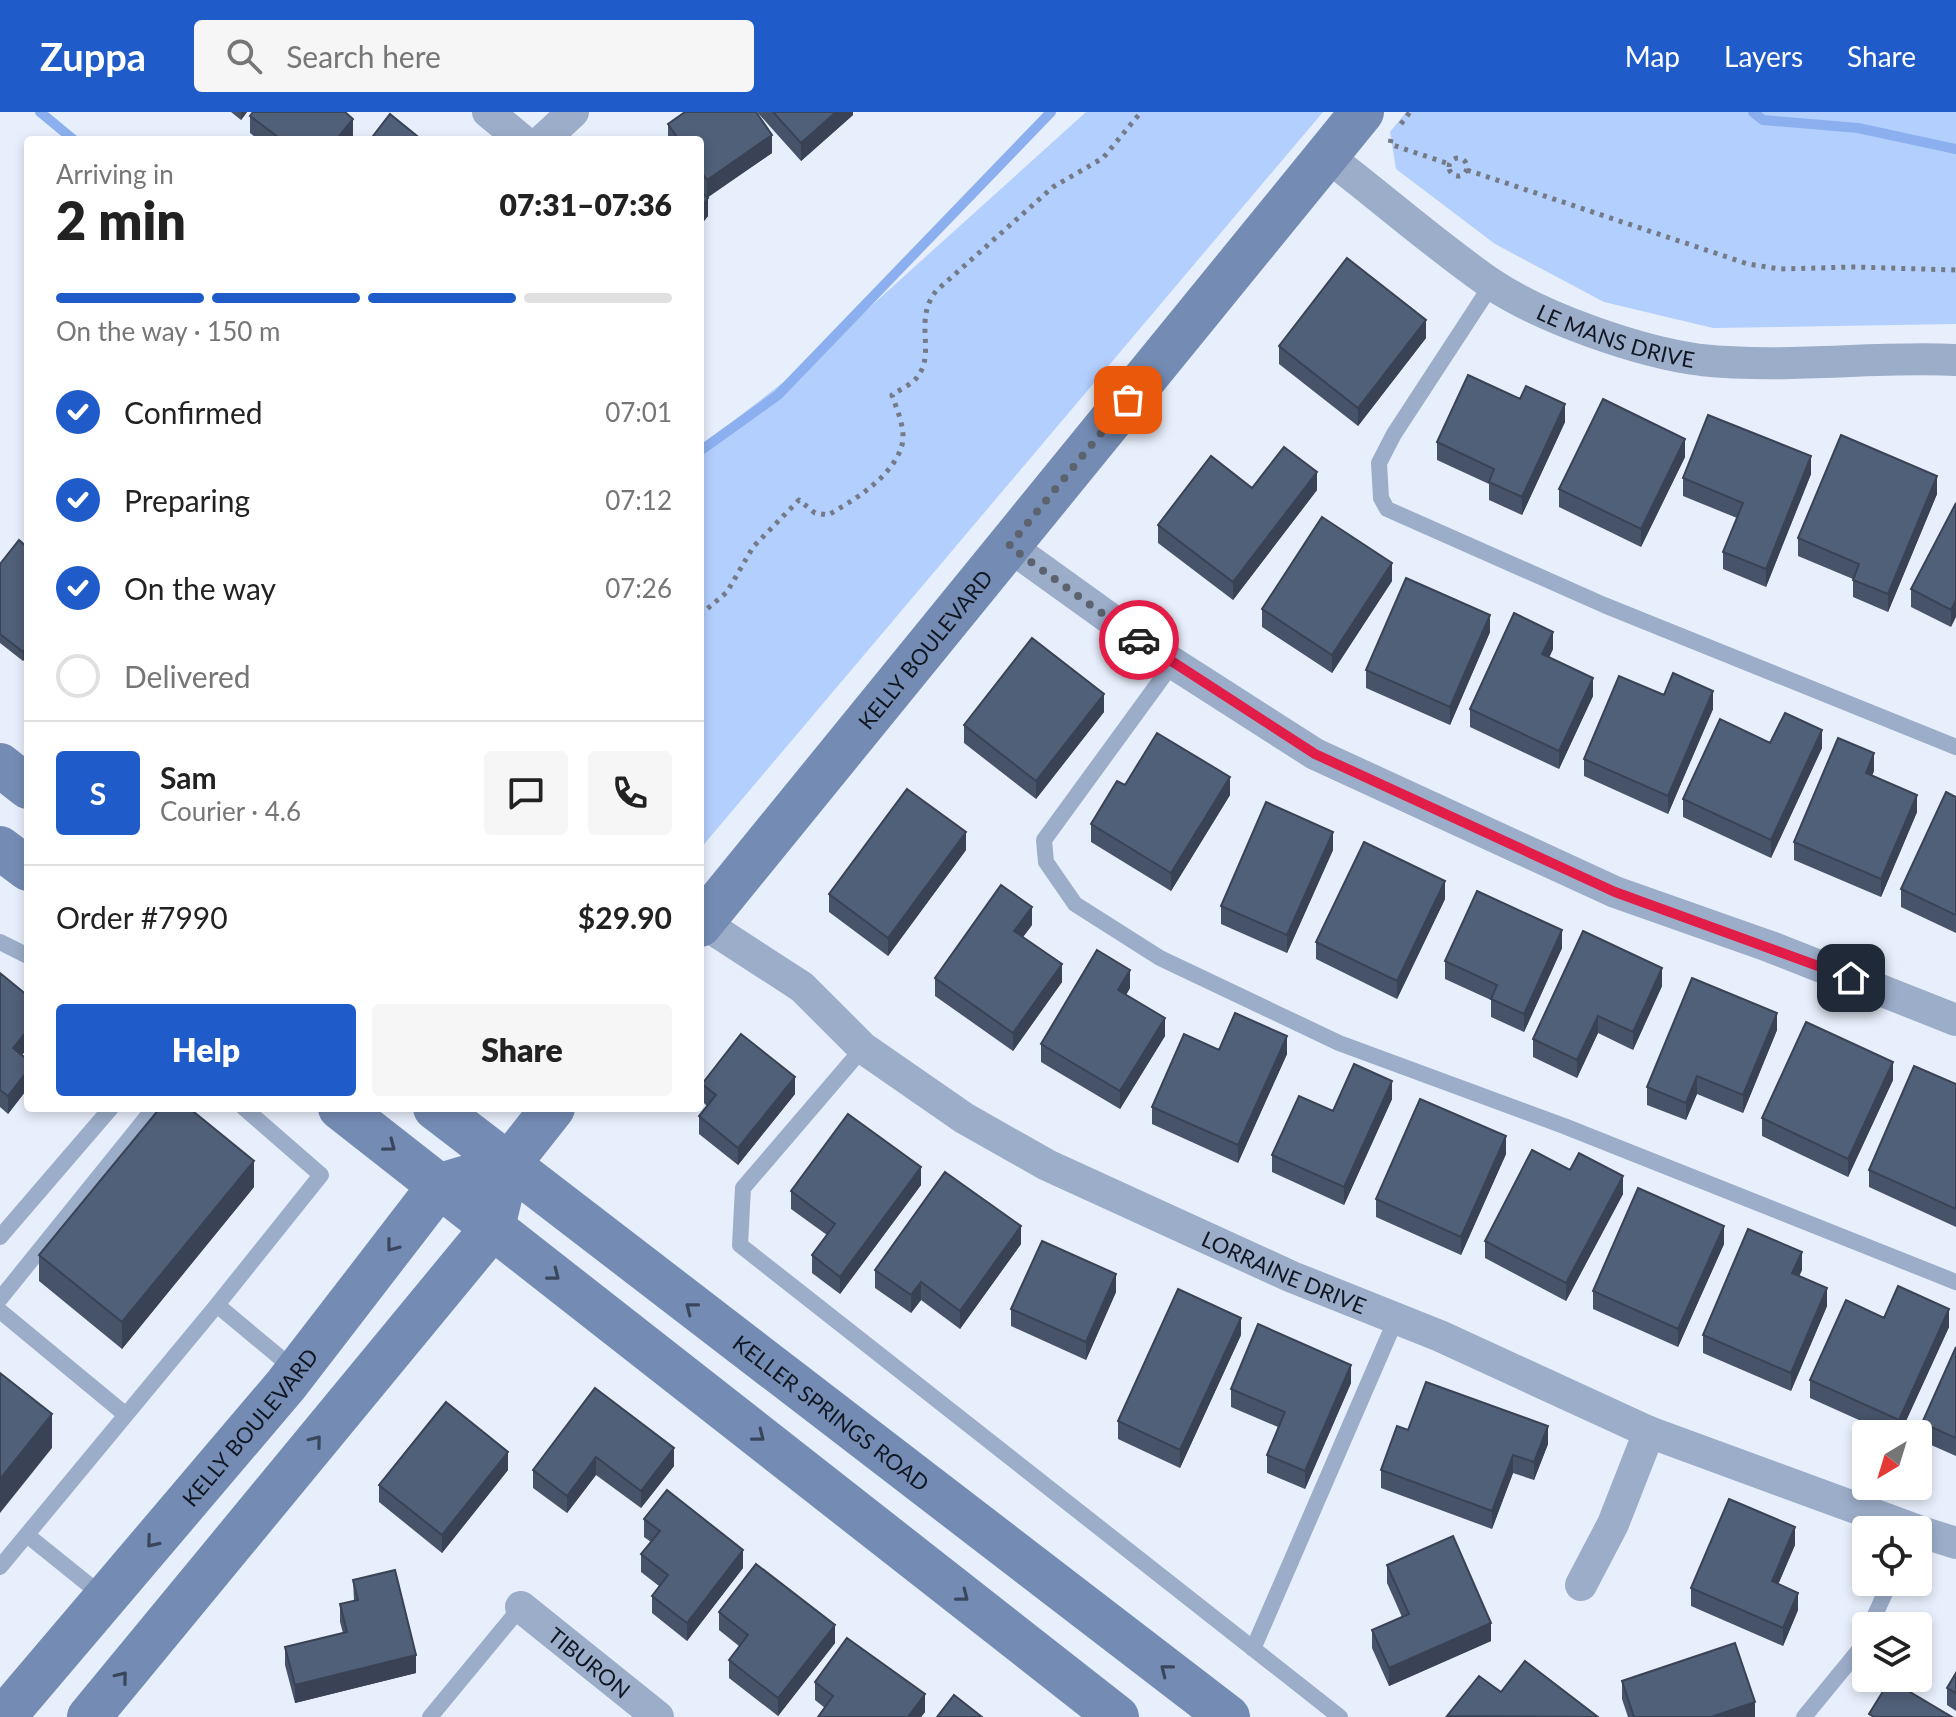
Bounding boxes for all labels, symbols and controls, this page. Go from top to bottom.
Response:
search box [194,20,754,92]
text: Zuppa [40,33,146,79]
icon: search [222,34,266,78]
text: Search here [286,38,441,74]
text: Map [1625,39,1680,73]
text: Layers [1724,39,1803,73]
text: Share [1847,39,1916,73]
text: Arriving in [56,158,174,190]
text: 07:31–07:36 [499,186,672,222]
text: 2 min [56,189,186,251]
street label: LE MANS DRIVE [1533,297,1697,372]
text: On the way · 150 m [56,315,280,347]
pin [1094,366,1162,434]
icon: bag [1106,378,1150,422]
icon: check [56,390,100,434]
text: Confirmed [124,394,263,430]
text: 07:01 [605,396,672,428]
icon: check [56,478,100,522]
text: Preparing [124,482,250,518]
text: 07:12 [605,484,672,516]
street label: KELLY BOULEVARD [852,564,998,734]
icon: check [56,566,100,610]
text: On the way [124,570,276,606]
text: 07:26 [605,572,672,604]
courier [1099,600,1179,680]
icon: car [1117,618,1161,662]
text: Delivered [124,658,251,694]
button: chat [484,751,568,835]
button: phone [588,751,672,835]
text: Sam [160,759,217,795]
text: S [90,775,106,811]
text: Courier · 4.6 [160,795,301,827]
text: Order #7990 [56,899,228,935]
text: $29.90 [578,899,672,935]
pin [1817,944,1885,1012]
icon: home [1829,956,1873,1000]
button: Help [56,1004,356,1096]
button: Share [372,1004,672,1096]
one-way arrow [381,1137,396,1151]
street label: LORRAINE DRIVE [1198,1224,1370,1319]
one-way arrow [388,1238,402,1252]
one-way arrow [545,1265,560,1279]
one-way arrow [685,1303,700,1317]
street label: KELLER SPRINGS ROAD [728,1329,935,1496]
street label: KELLY BOULEVARD [176,1343,323,1511]
north arrow [1852,1420,1932,1500]
map controls [1852,1420,1932,1692]
one-way arrow [750,1426,765,1440]
one-way arrow [306,1436,321,1450]
button: locate [1852,1516,1932,1596]
one-way arrow [147,1533,162,1548]
one-way arrow [954,1587,969,1601]
button: layers [1852,1612,1932,1692]
street label: TIBURON [543,1621,636,1703]
one-way arrow [1161,1665,1175,1679]
one-way arrow [112,1672,127,1686]

